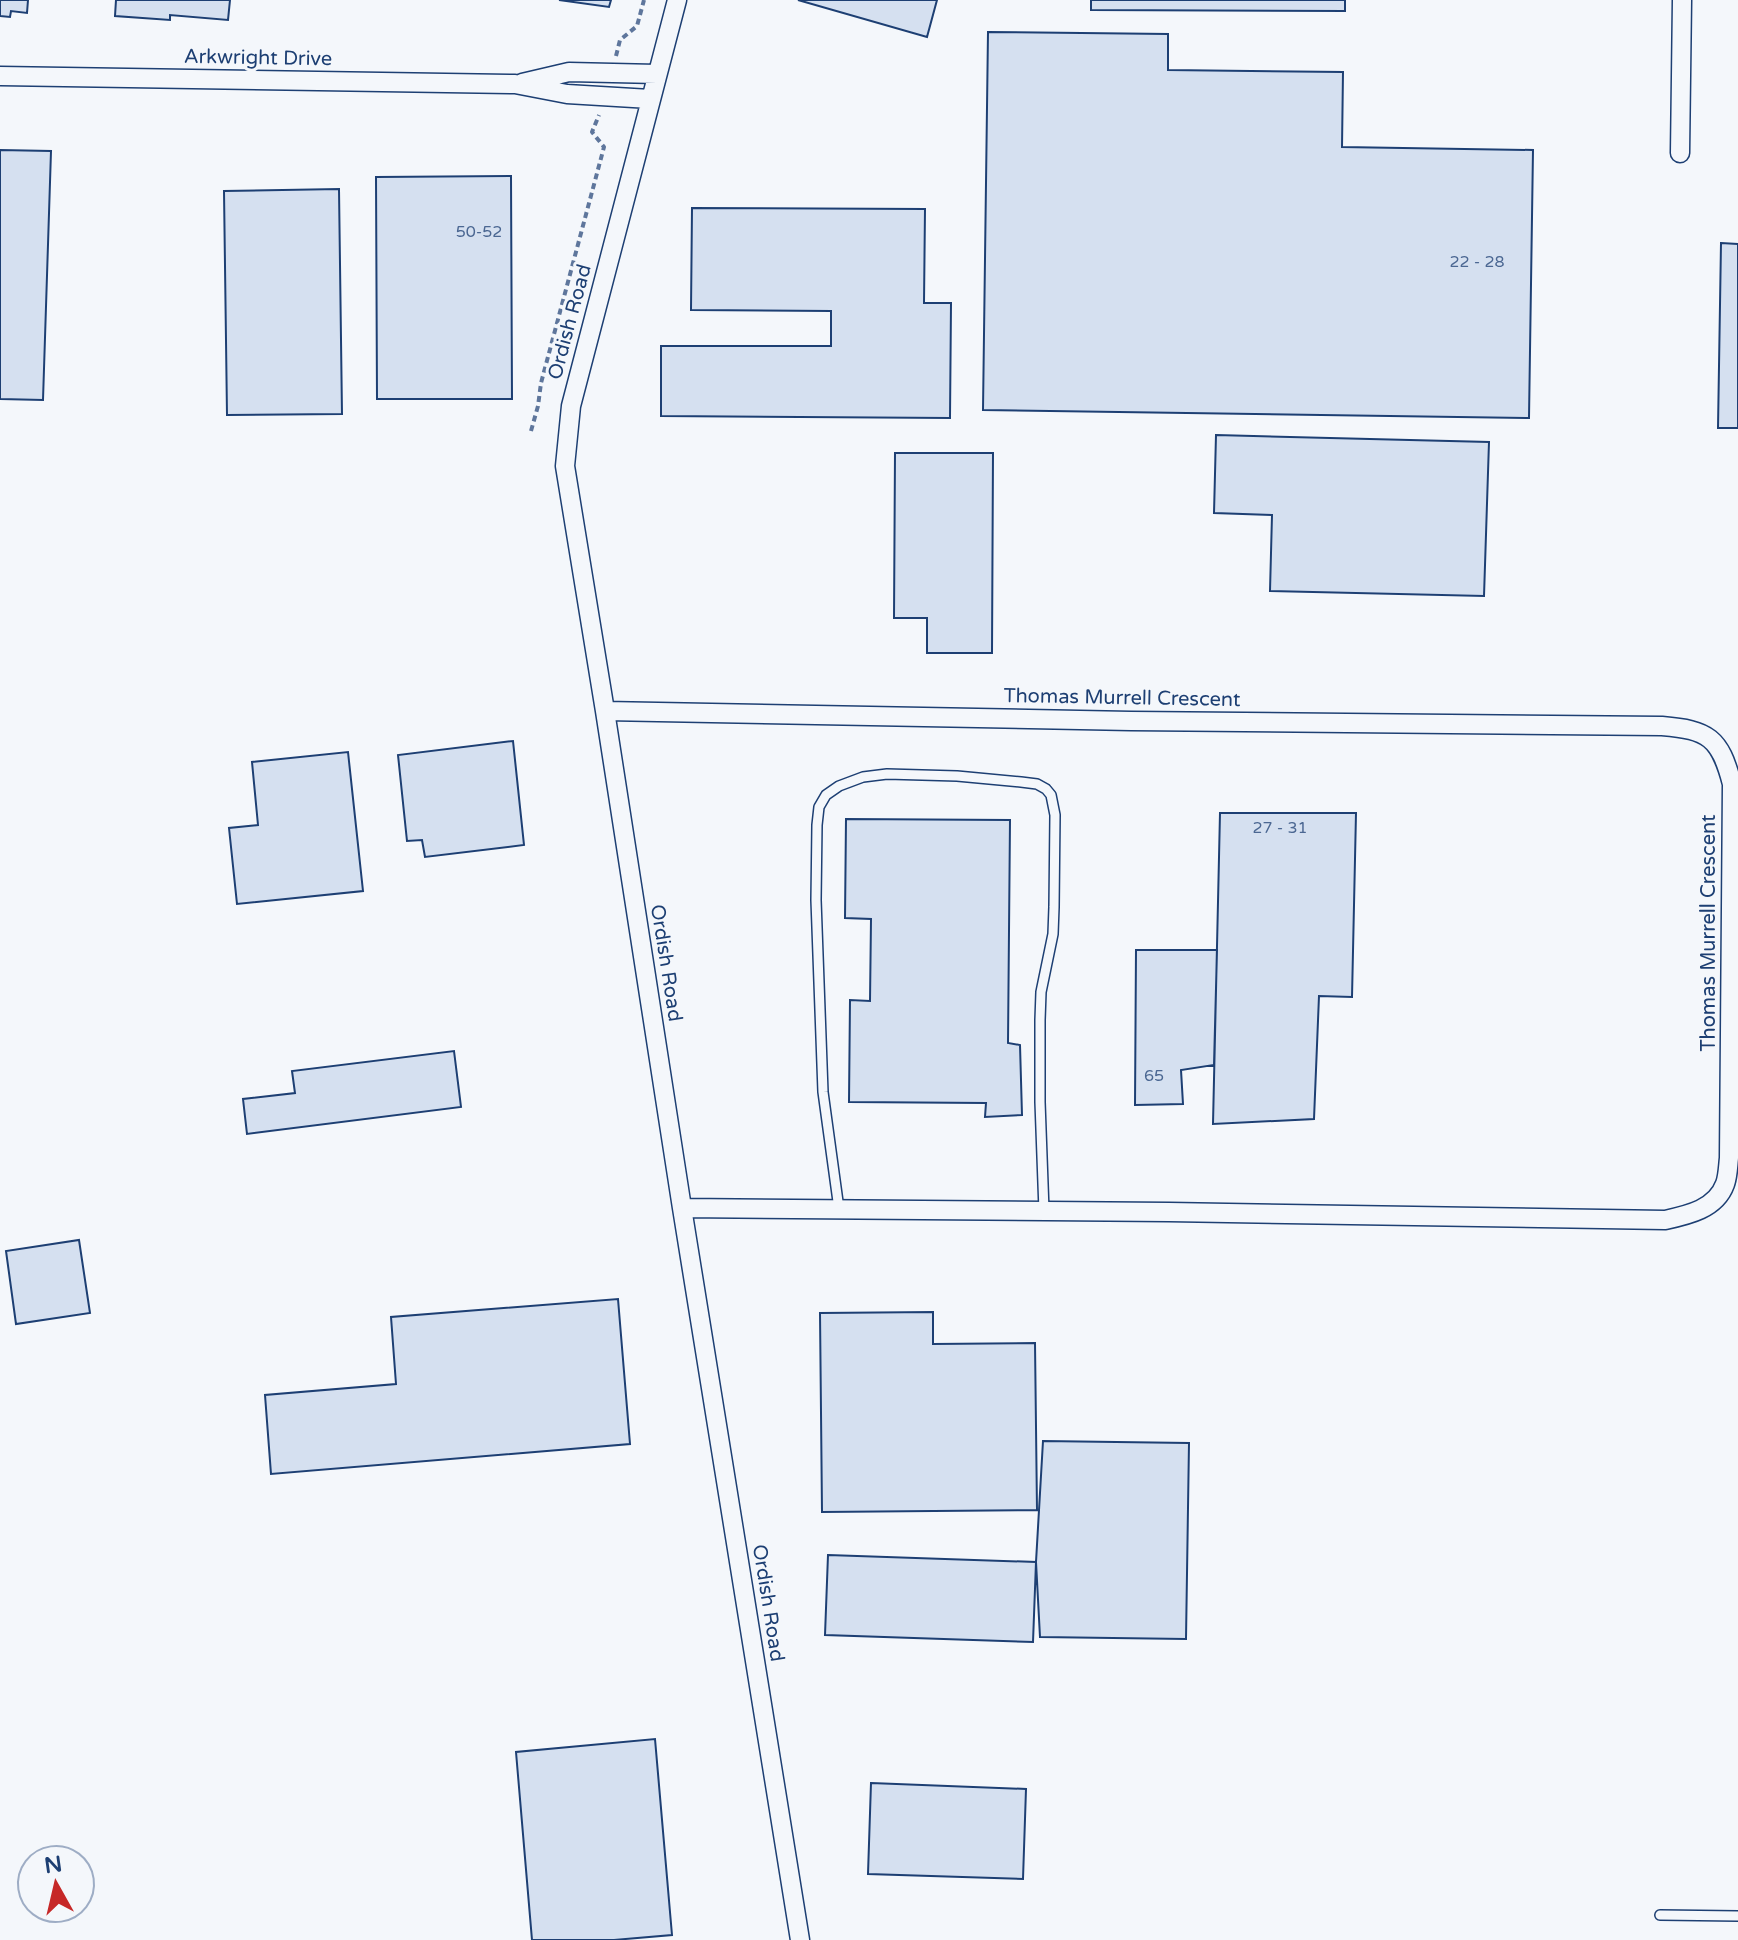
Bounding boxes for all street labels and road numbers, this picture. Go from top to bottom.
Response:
street label: Arkwright Drive [184,45,332,71]
street label: Ordish Road [543,262,597,382]
street label: Thomas Murrell Crescent [1003,684,1241,712]
street label: Thomas Murrell Crescent [1697,814,1721,1052]
street label: Ordish Road [645,903,687,1023]
street label: Ordish Road [747,1543,789,1663]

